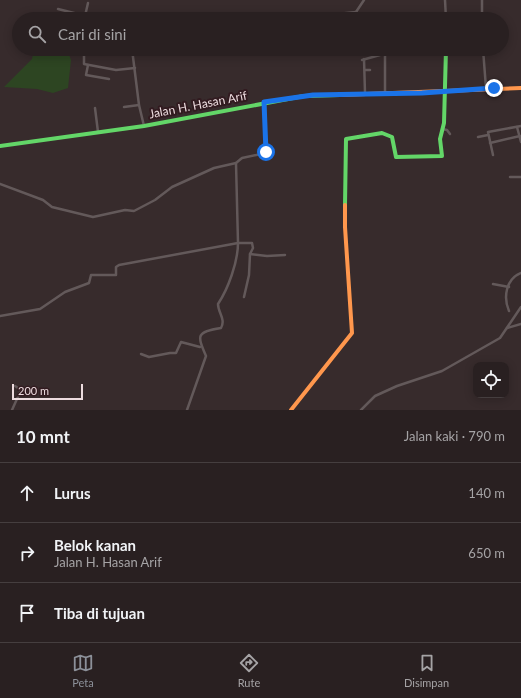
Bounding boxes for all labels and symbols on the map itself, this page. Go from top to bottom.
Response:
route end [485,79,503,97]
street label: Jalan H. Hasan Arif [148,88,249,121]
route start [257,143,275,161]
scale bar [12,382,83,401]

